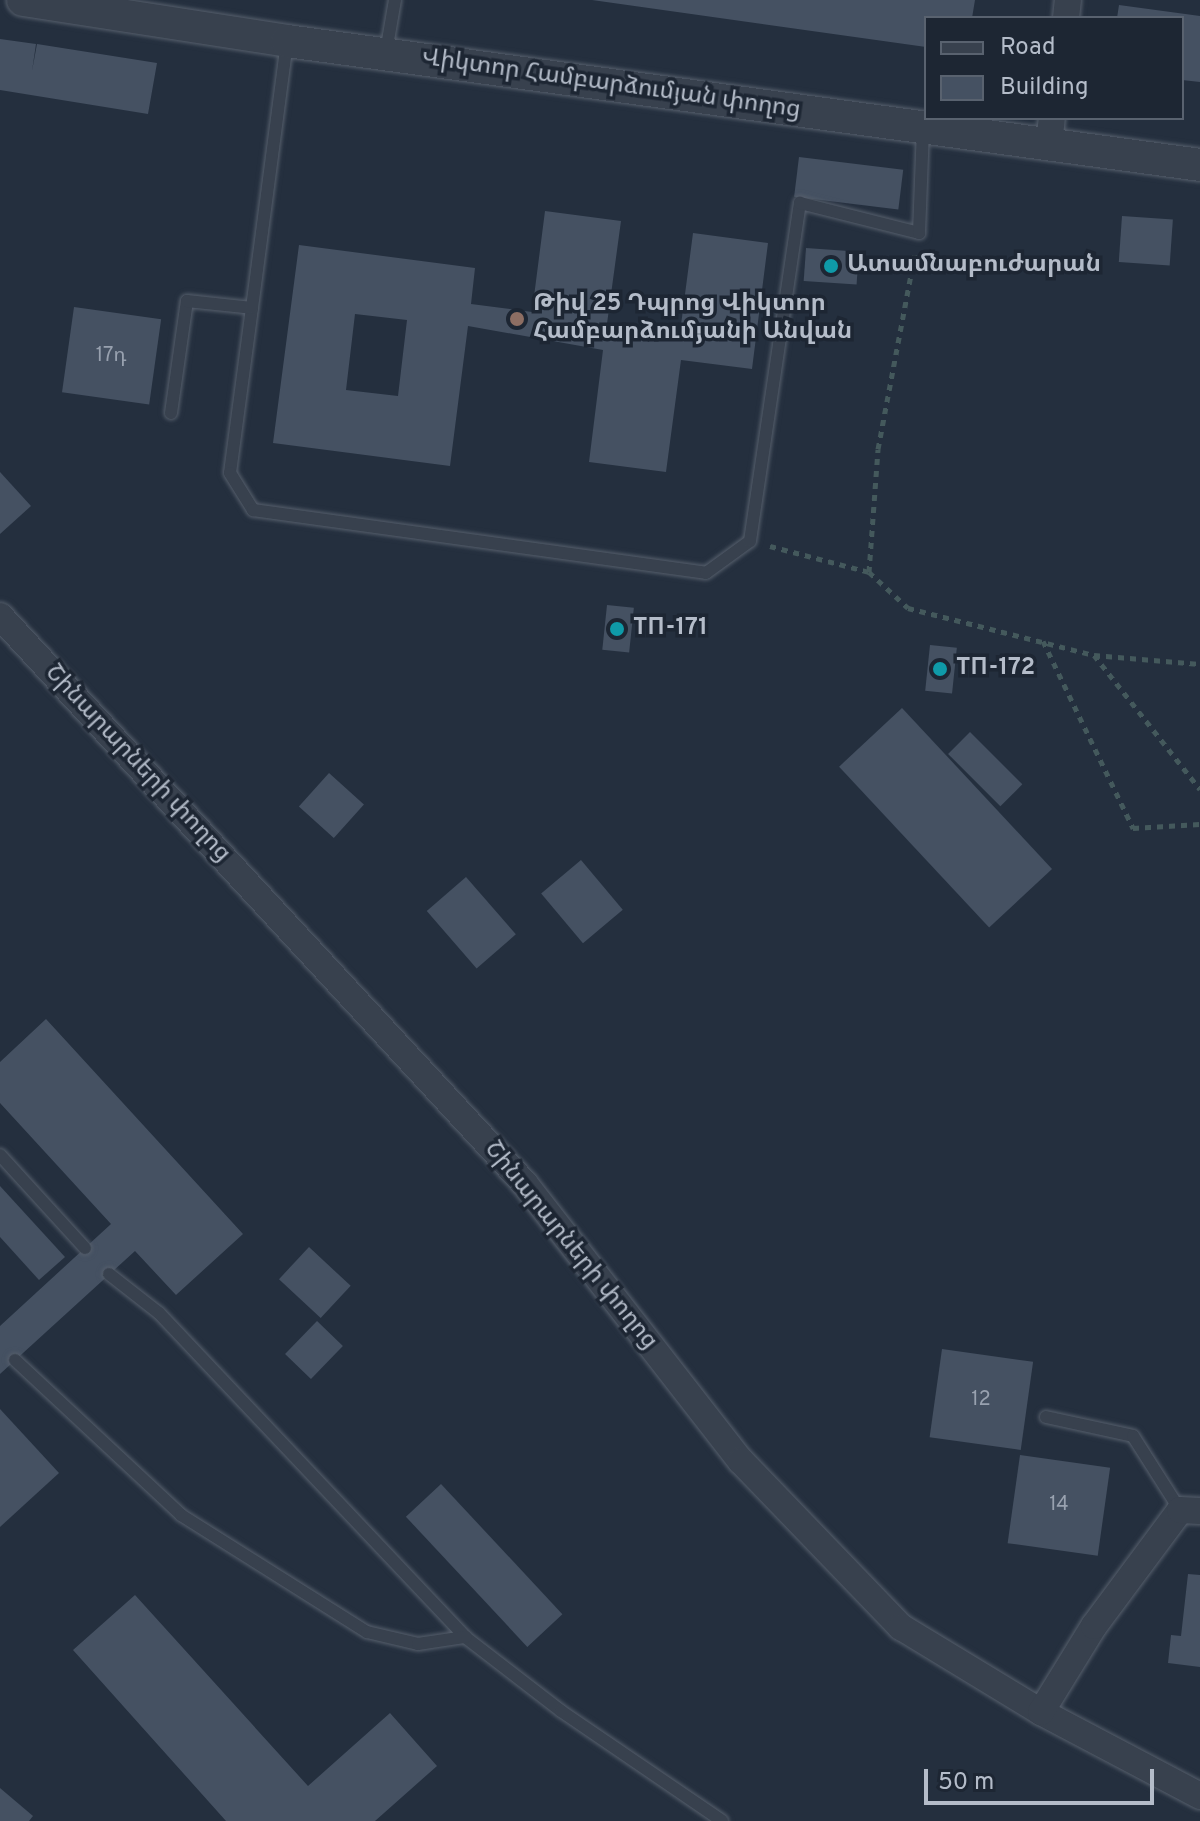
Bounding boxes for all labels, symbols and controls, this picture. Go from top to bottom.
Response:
legend [924,16,1184,120]
text: Road [1000,33,1056,63]
street label: Վիկտոր Համբարձումյան փողոց [420,44,802,126]
text: Building [1000,73,1089,103]
place label: Ատամնաբուժարան [847,252,1101,280]
marker: Ատամնաբուժարան [822,257,840,275]
place label: Թիվ 25 Դպրոց Վիկտոր Համբարձումյանի Անվան [533,291,852,347]
marker: Թիվ 25 Դպրոց Վիկտոր Համբարձումյանի Անվան [508,310,526,328]
house number: 17դ [96,344,126,368]
place label: ТП-171 [633,615,708,643]
marker: ТП-171 [608,620,626,638]
place label: ТП-172 [956,655,1035,683]
street label: Շինարարների փողոց [38,659,236,869]
marker: ТП-172 [931,660,949,678]
street label: Շինարարների փողոց [477,1136,663,1356]
house number: 12 [971,1388,991,1412]
house number: 14 [1049,1493,1069,1517]
scale bar [928,1753,1158,1803]
text: 50 m [938,1768,994,1798]

